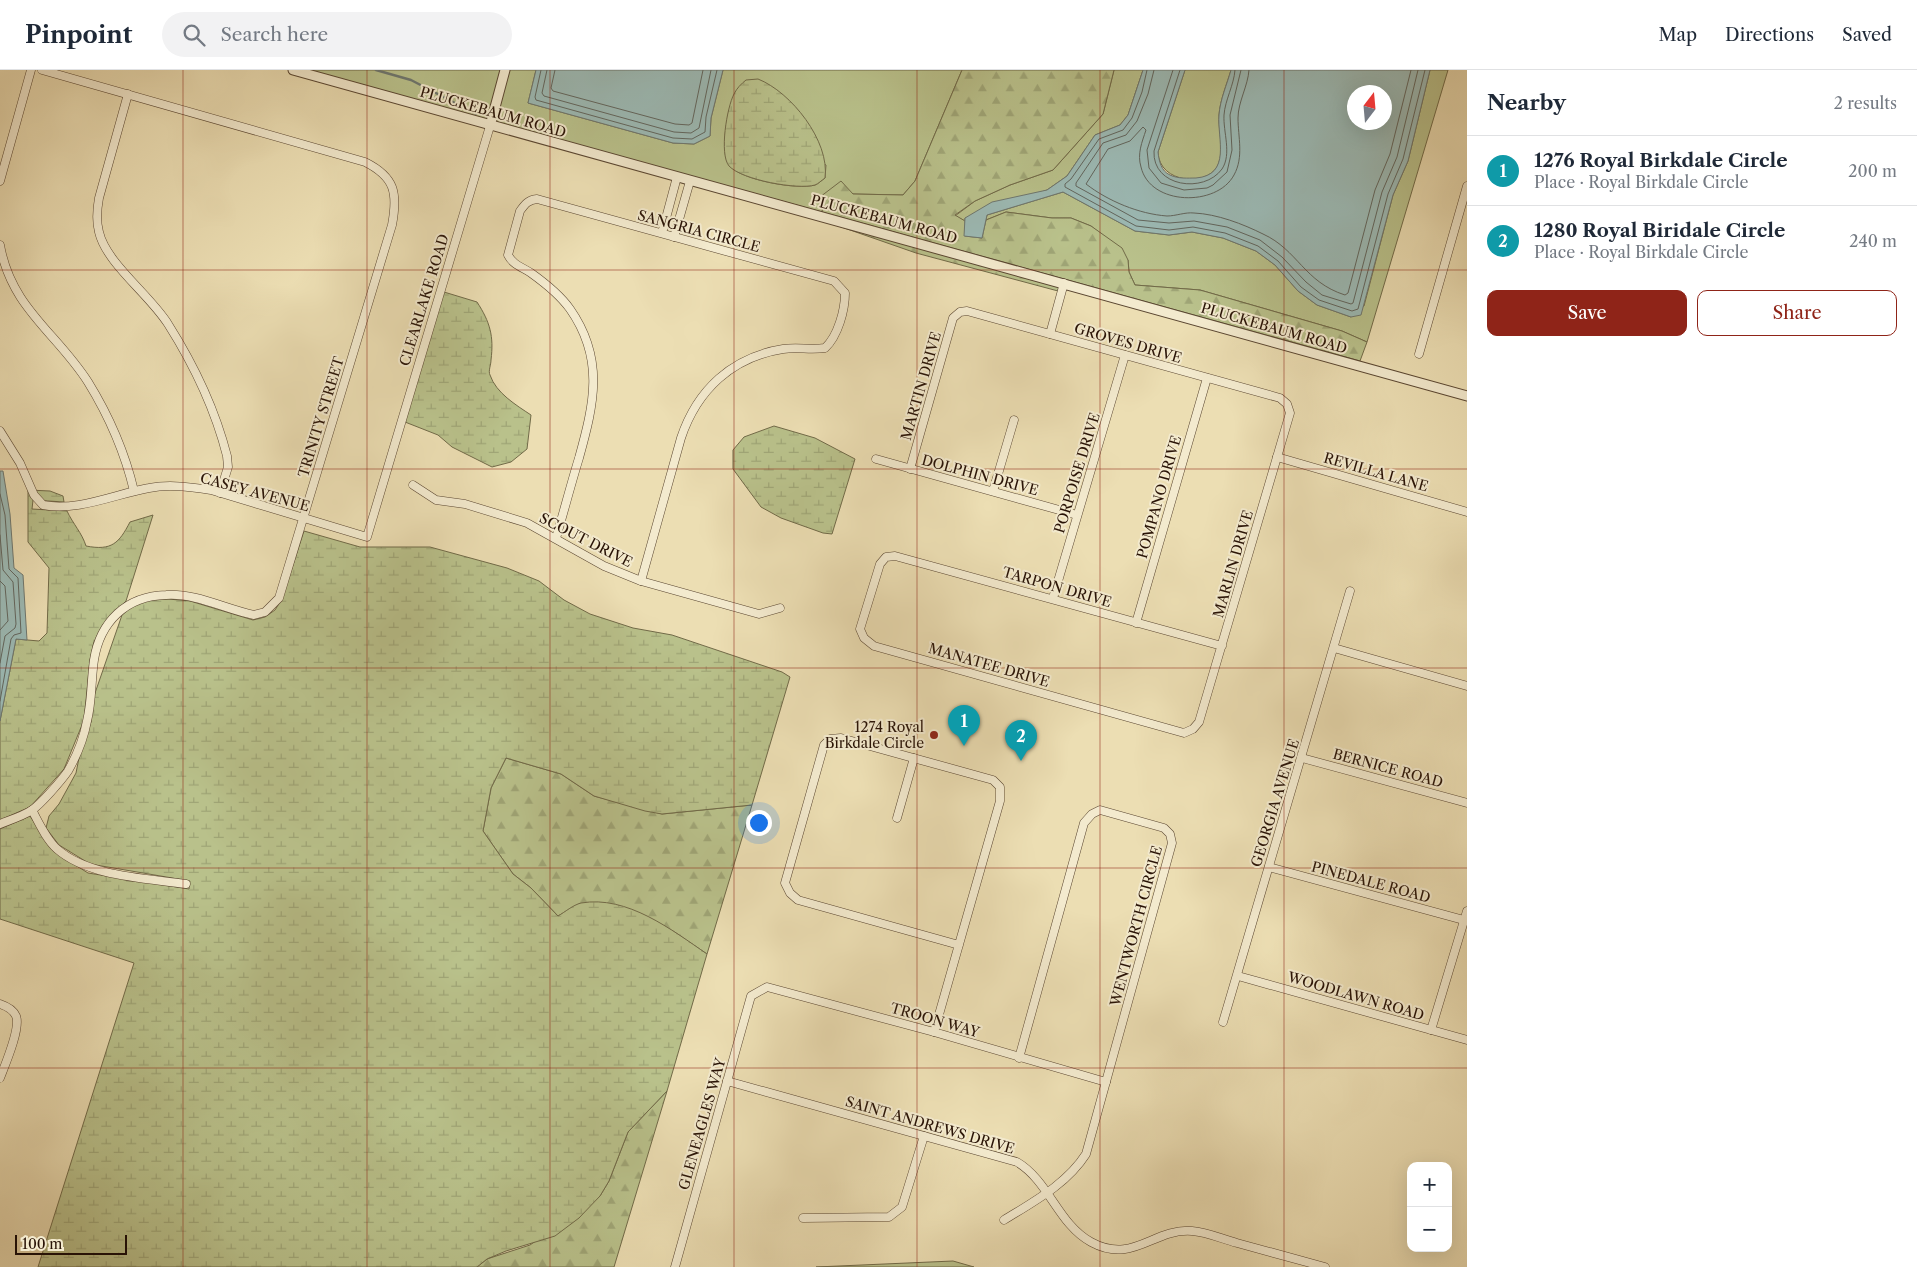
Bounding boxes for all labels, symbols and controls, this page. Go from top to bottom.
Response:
search box [162,12,512,57]
text: Pinpoint [25,20,132,49]
icon: search [180,21,208,49]
text: Search here [220,23,328,46]
text: Map [1658,24,1697,46]
text: Directions [1725,24,1814,46]
text: Saved [1842,24,1892,46]
street label: PLUCKEBAUM ROAD [418,83,568,141]
north arrow [1347,85,1392,130]
text: Nearby [1487,90,1566,115]
text: 2 results [1834,93,1897,113]
text: 1276 Royal Birkdale Circle [1534,149,1788,172]
text: 1 [1499,161,1507,181]
text: 200 m [1848,161,1897,181]
text: Place · Royal Birkdale Circle [1534,172,1748,192]
street label: PLUCKEBAUM ROAD [809,191,959,247]
street label: SANGRIA CIRCLE [636,206,762,256]
text: 1280 Royal Biridale Circle [1534,219,1785,242]
text: 2 [1498,231,1508,251]
text: 240 m [1849,231,1897,251]
street label: CLEARLAKE ROAD [395,232,453,368]
text: Place · Royal Birkdale Circle [1534,242,1748,262]
button: Save [1487,290,1687,336]
button: Share [1697,290,1897,336]
street label: PLUCKEBAUM ROAD [1199,299,1349,357]
street label: GROVES DRIVE [1072,319,1184,367]
street label: MARTIN DRIVE [897,330,945,442]
street label: TRINITY STREET [294,354,348,480]
street label: PORPOISE DRIVE [1050,410,1104,536]
street label: POMPANO DRIVE [1133,433,1185,561]
street label: REVILLA LANE [1322,448,1430,496]
street label: DOLPHIN DRIVE [920,451,1040,499]
street label: CASEY AVENUE [198,469,312,515]
street label: MARLIN DRIVE [1209,508,1257,620]
street label: SCOUT DRIVE [537,509,635,571]
street label: TARPON DRIVE [1000,563,1114,611]
street label: MANATEE DRIVE [926,639,1052,691]
pin: 1 [948,705,980,746]
place label: 1274 Royal Birkdale Circle [825,718,924,752]
pin: 2 [1005,720,1037,761]
marker: 1274 Royal Birkdale Circle [928,729,940,741]
street label: GEORGIA AVENUE [1247,737,1303,869]
street label: BERNICE ROAD [1331,745,1445,791]
your location [746,810,772,836]
street label: WENTWORTH CIRCLE [1106,844,1166,1009]
street label: PINEDALE ROAD [1310,857,1432,907]
street label: WOODLAWN ROAD [1285,968,1426,1024]
street label: TROON WAY [888,999,983,1042]
street label: GLENEAGLES WAY [675,1055,730,1192]
street label: SAINT ANDREWS DRIVE [843,1092,1017,1158]
map controls [1407,1162,1452,1252]
button: + [1407,1162,1452,1207]
button: − [1407,1207,1452,1252]
scale bar [15,1232,128,1255]
text: 100 m [22,1235,62,1253]

